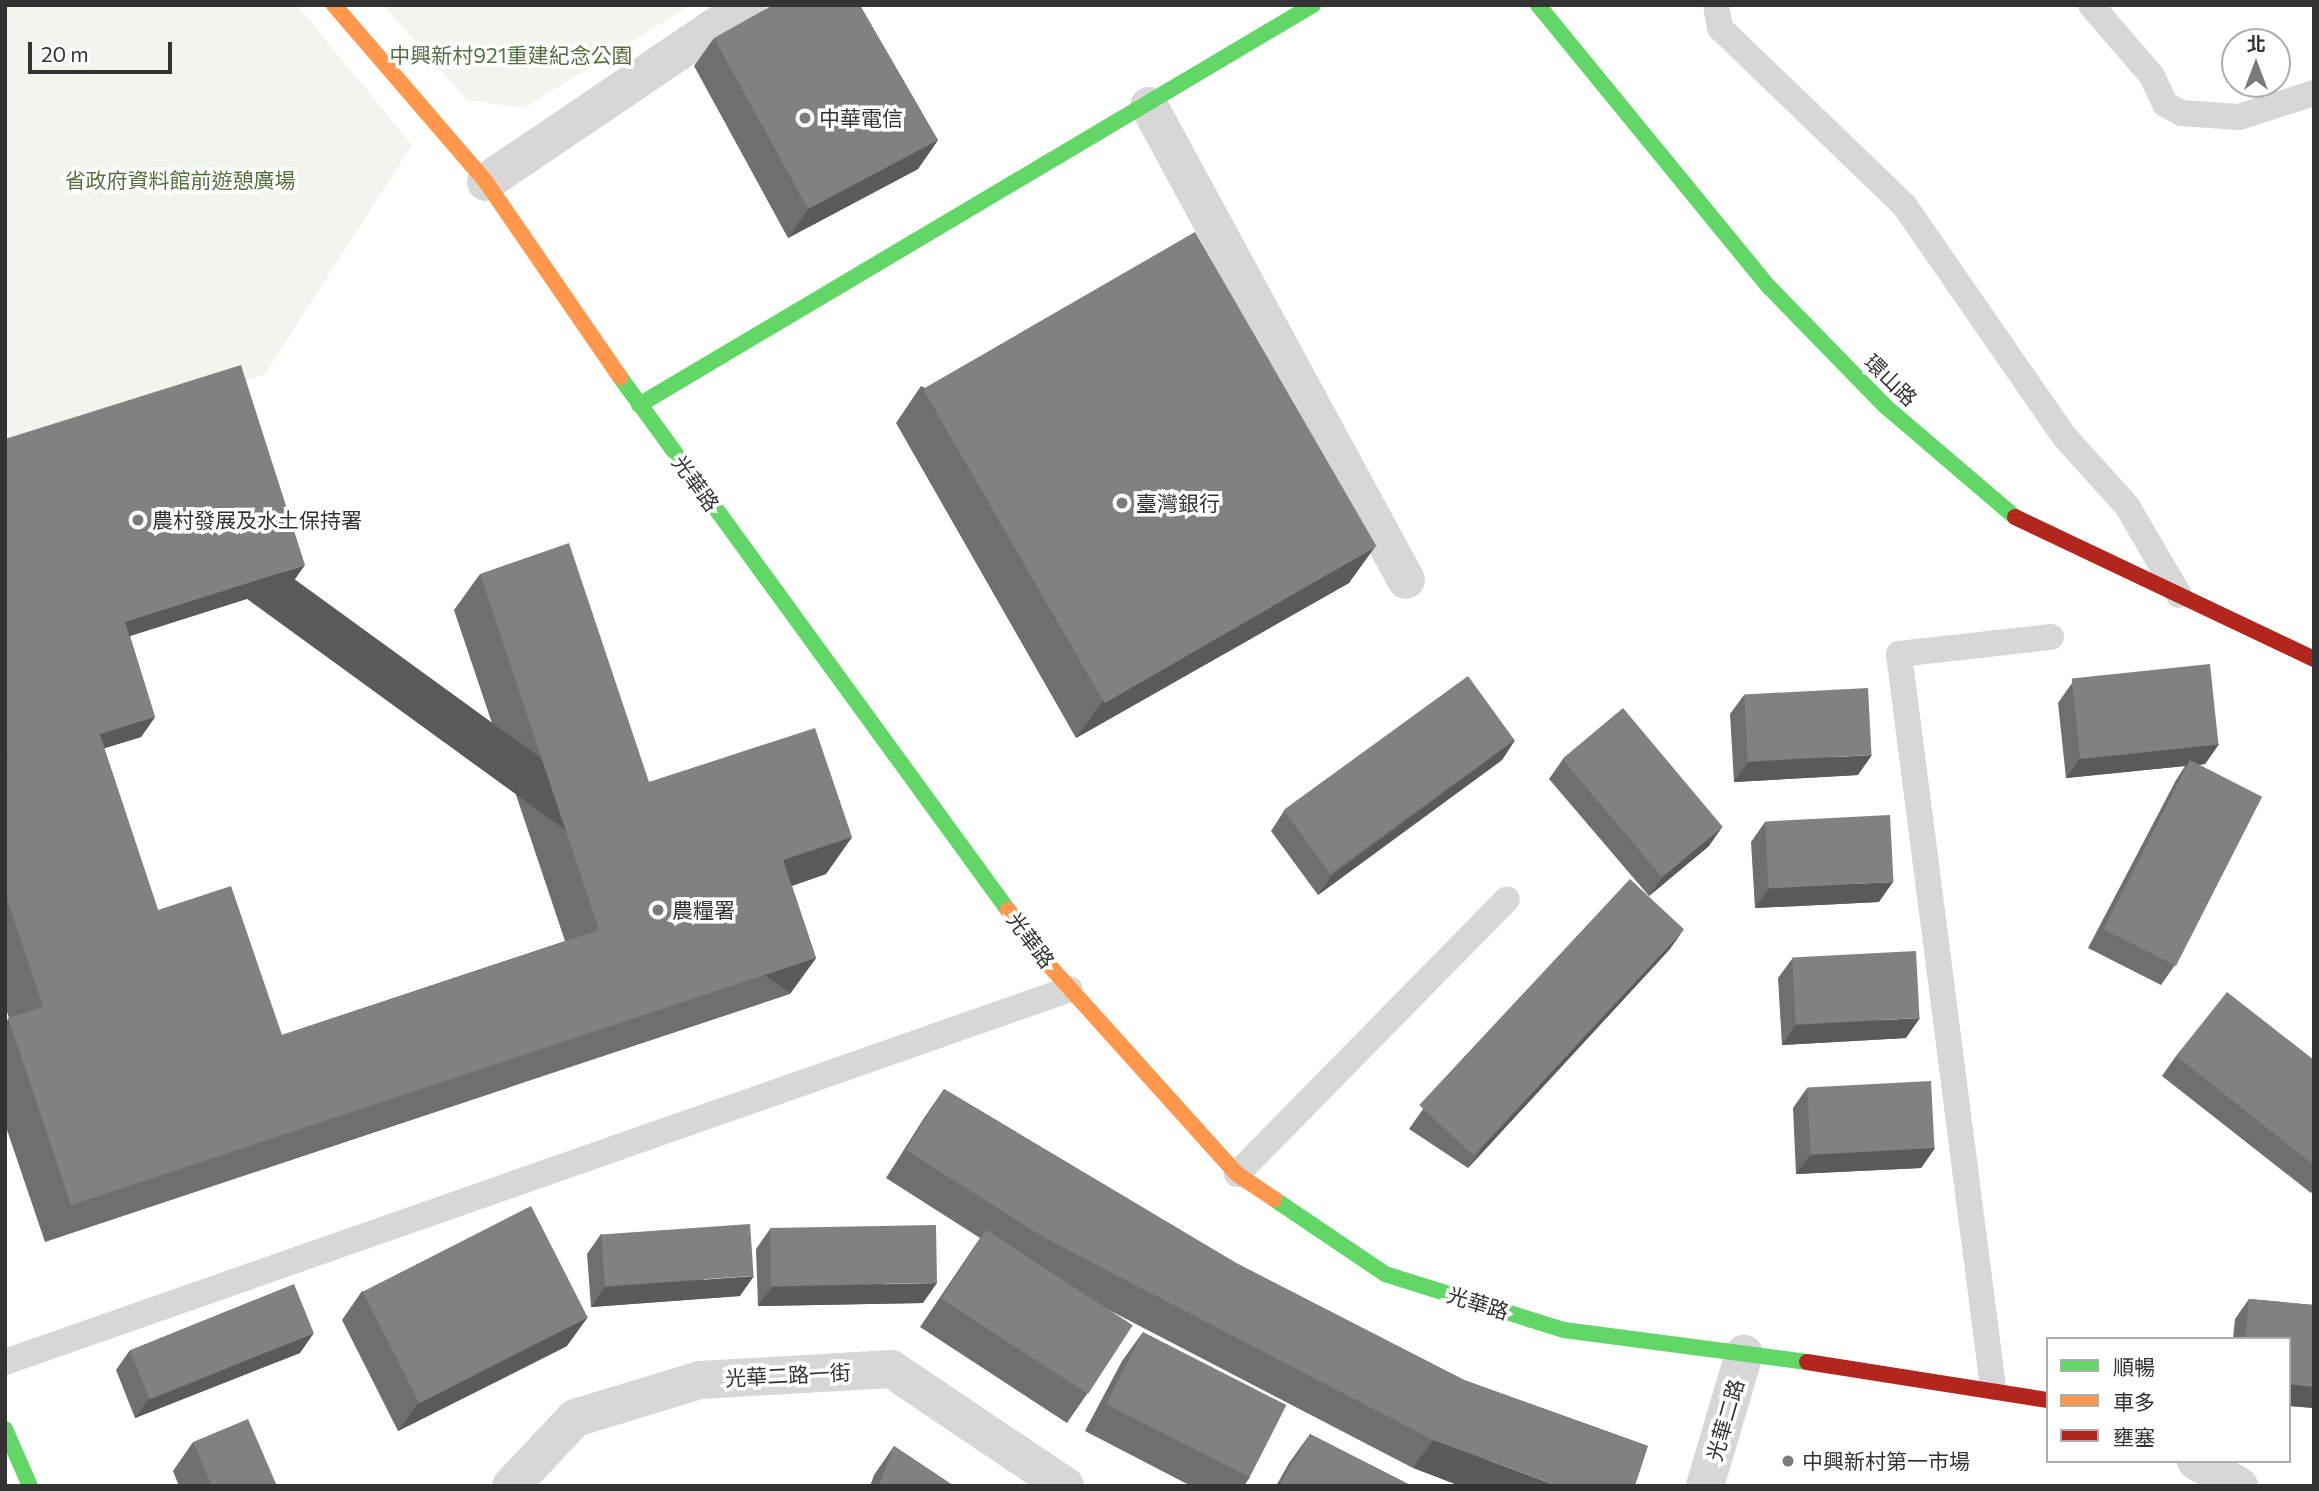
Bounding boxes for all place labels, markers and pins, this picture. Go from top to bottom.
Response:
place label: 中華電信 [819,105,903,131]
marker: 中華電信 [797,110,813,126]
place label: 臺灣銀行 [1136,490,1220,516]
marker: 臺灣銀行 [1114,495,1130,511]
place label: 農村發展及水土保持署 [152,507,362,533]
marker: 農村發展及水土保持署 [130,512,146,528]
place label: 農糧署 [672,897,735,923]
marker: 農糧署 [650,902,666,918]
place label: 中興新村第一市場 [1802,1448,1970,1474]
marker: 中興新村第一市場 [1780,1453,1796,1469]

